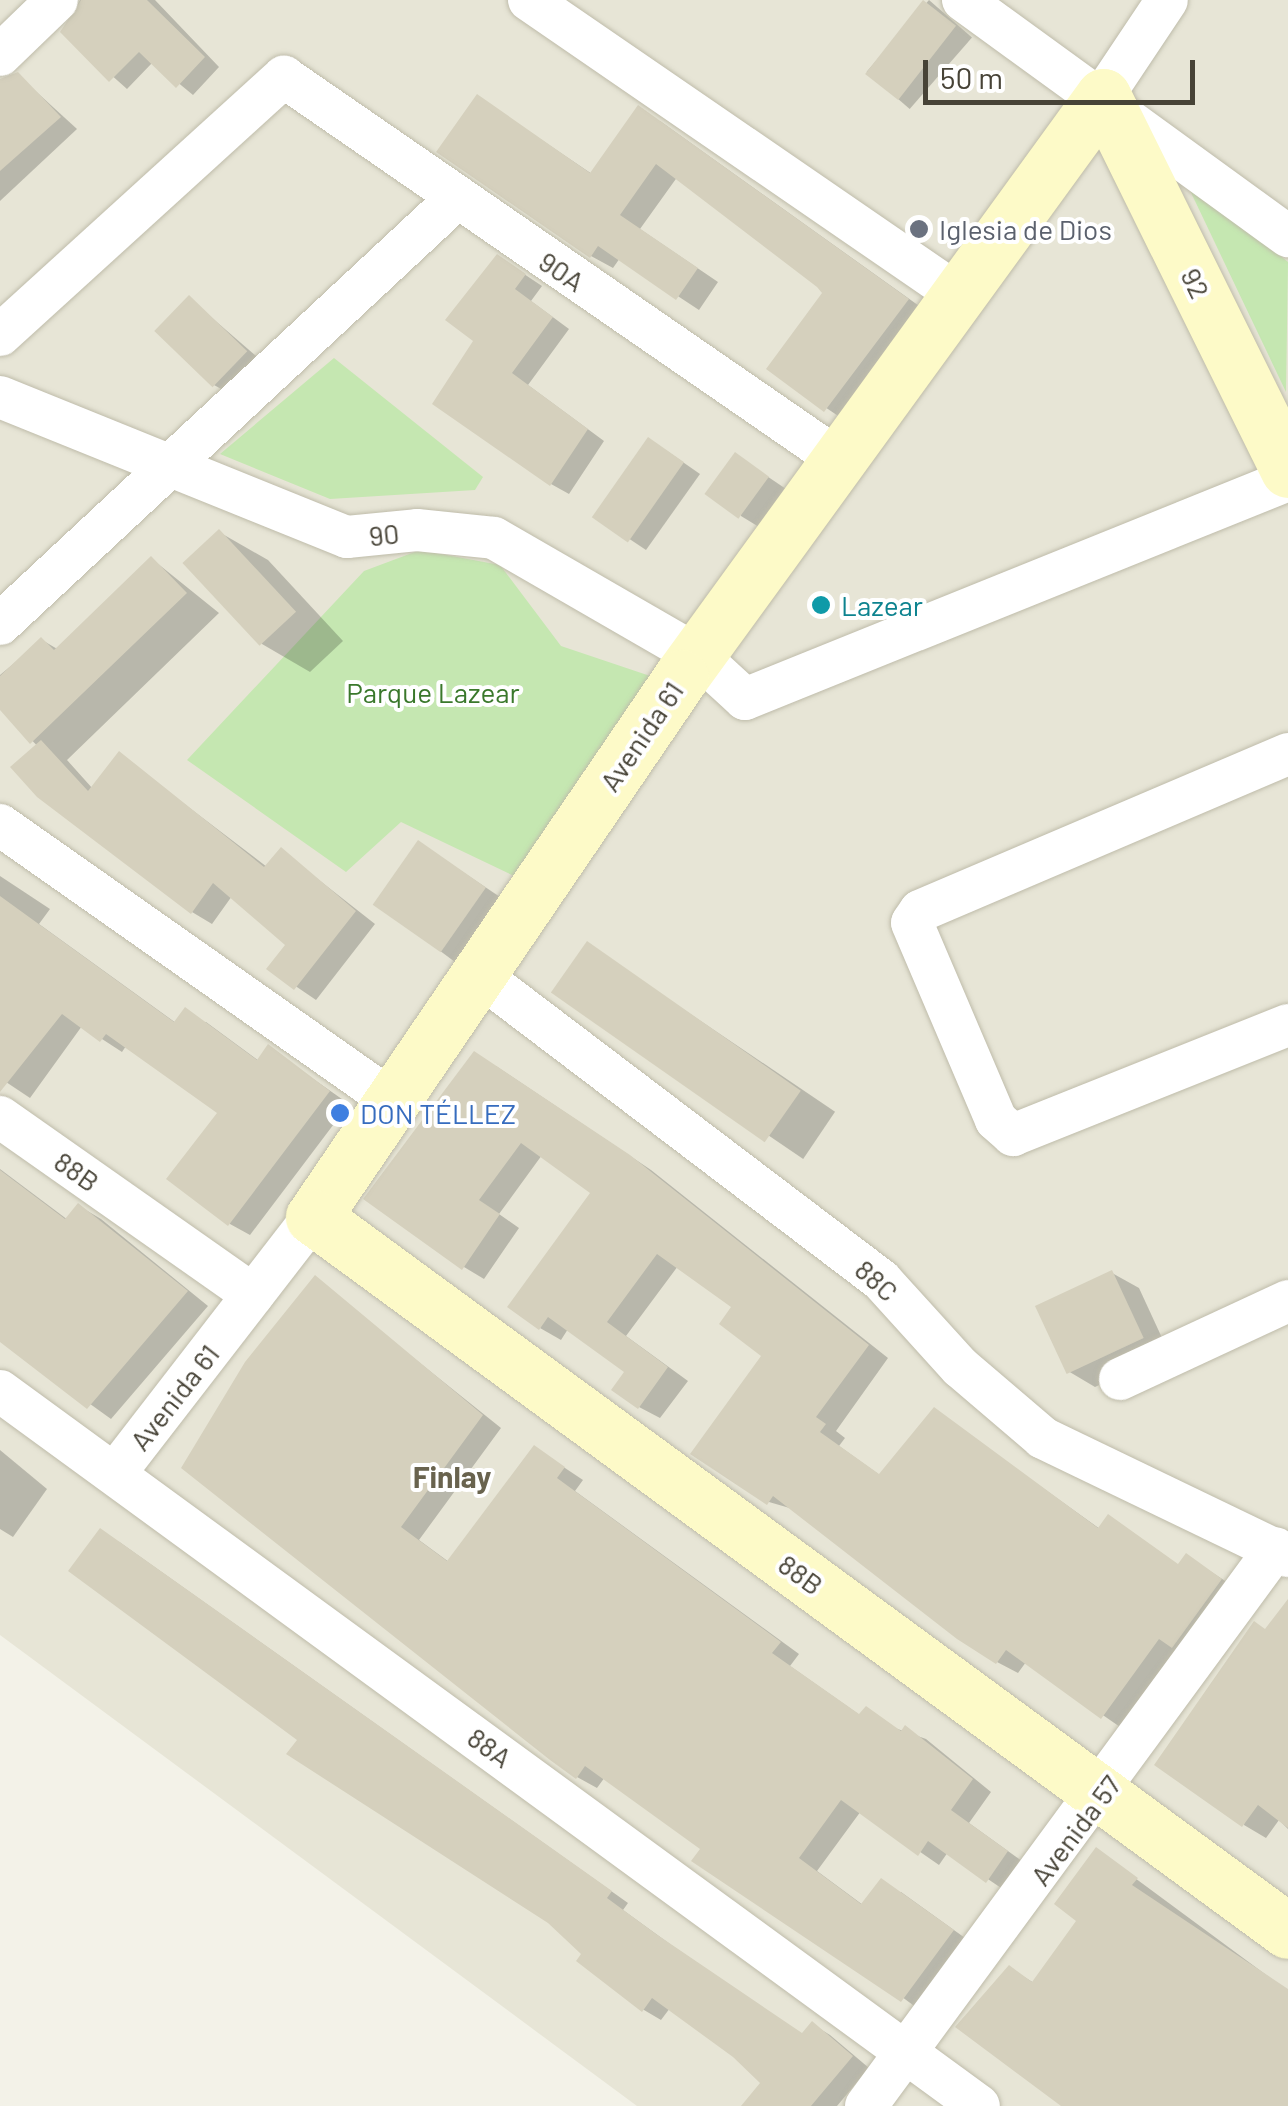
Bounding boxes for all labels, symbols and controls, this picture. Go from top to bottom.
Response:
scale bar [928,40,1200,102]
text: 50 m [940,59,1003,95]
place label: Iglesia de Dios [939,212,1112,246]
marker: Iglesia de Dios [908,218,930,240]
street label: 90A [533,244,591,298]
street label: 92 [1174,262,1218,304]
street label: 90 [367,516,401,552]
place label: Lazear [841,588,923,622]
marker: Lazear [810,594,832,616]
park label: Parque Lazear [346,675,520,709]
street label: Avenida 61 [592,675,690,797]
place label: DON TÉLLEZ [360,1096,516,1130]
marker: DON TÉLLEZ [329,1102,351,1124]
street label: 88B [48,1144,106,1198]
street label: 88C [849,1252,905,1308]
street label: Avenida 61 [122,1337,226,1457]
district label: Finlay [413,1458,491,1494]
street label: 88B [772,1547,830,1601]
street label: 88A [461,1720,519,1774]
street label: Avenida 57 [1023,1768,1127,1892]

